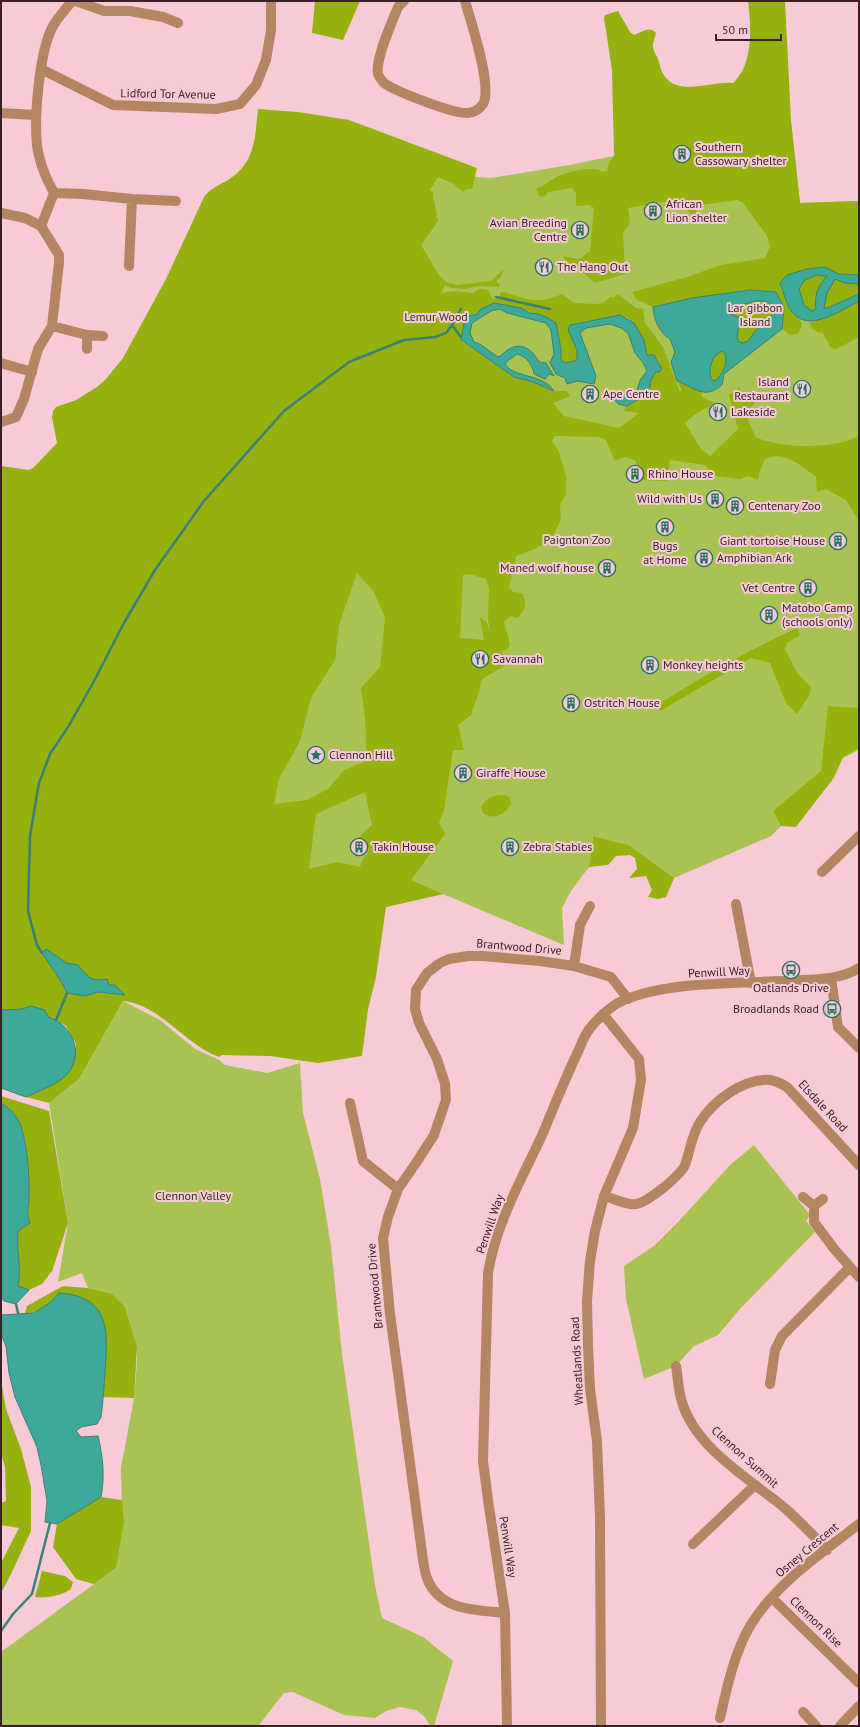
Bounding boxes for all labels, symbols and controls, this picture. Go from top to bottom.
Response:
scale bar [716,16,781,42]
text: 50 m [722,22,748,37]
street label: Lidford Tor Avenue [120,85,216,102]
place label: Southern Cassowary shelter [695,139,787,168]
building icon: Southern Cassowary shelter [672,144,692,164]
place label: African Lion shelter [666,196,727,225]
building icon: African Lion shelter [643,201,663,221]
place label: Avian Breeding Centre [490,215,567,244]
building icon: Avian Breeding Centre [570,220,590,240]
restaurant icon: The Hang Out [534,257,554,277]
place label: The Hang Out [557,259,629,274]
park label: Lar gibbon Island [728,300,782,329]
park label: Lemur Wood [404,309,468,324]
place label: Island Restaurant [734,374,789,403]
restaurant icon: Island Restaurant [792,379,812,399]
building icon: Ape Centre [580,384,600,404]
place label: Ape Centre [603,386,659,401]
restaurant icon: Lakeside [708,402,728,422]
place label: Lakeside [731,404,775,419]
building icon: Rhino House [625,464,645,484]
place label: Rhino House [648,466,713,481]
building icon: Wild with Us [705,489,725,509]
place label: Wild with Us [637,491,702,506]
building icon: Centenary Zoo [725,496,745,516]
place label: Centenary Zoo [748,498,821,513]
building icon: Bugs at Home [655,517,675,537]
building icon: Giant tortoise House [828,531,848,551]
park label: Paignton Zoo [543,532,611,547]
place label: Giant tortoise House [720,533,825,548]
place label: Bugs at Home [643,538,687,567]
building icon: Amphibian Ark [694,548,714,568]
place label: Amphibian Ark [717,550,792,565]
building icon: Maned wolf house [597,558,617,578]
place label: Maned wolf house [500,560,594,575]
building icon: Vet Centre [798,578,818,598]
place label: Vet Centre [741,580,795,595]
place label: Matobo Camp (schools only) [782,600,853,629]
building icon: Matobo Camp (schools only) [759,605,779,625]
restaurant icon: Savannah [470,649,490,669]
place label: Savannah [493,651,543,666]
building icon: Monkey heights [640,655,660,675]
place label: Monkey heights [663,657,743,672]
building icon: Ostritch House [561,693,581,713]
place label: Ostritch House [584,695,660,710]
place icon: Clennon Hill [306,745,326,765]
place label: Clennon Hill [329,747,394,762]
building icon: Giraffe House [453,763,473,783]
place label: Giraffe House [476,765,546,780]
building icon: Takin House [349,837,369,857]
building icon: Zebra Stables [500,837,520,857]
place label: Takin House [372,839,434,854]
place label: Zebra Stables [523,839,592,854]
street label: Brantwood Drive [476,935,562,958]
bus stop icon: Oatlands Drive [781,960,801,980]
street label: Penwill Way [688,962,751,981]
place label: Oatlands Drive [753,980,829,995]
bus stop icon: Broadlands Road [822,999,842,1019]
place label: Broadlands Road [733,1001,819,1016]
street label: Elsdale Road [796,1077,851,1135]
park label: Clennon Valley [155,1188,231,1203]
street label: Penwill Way [472,1192,507,1256]
street label: Brantwood Drive [363,1243,386,1329]
street label: Wheatlands Road [567,1316,586,1406]
street label: Clennon Summit [709,1422,782,1491]
street label: Penwill Way [496,1515,521,1579]
street label: Osney Crescent [772,1519,841,1580]
street label: Clennon Rise [787,1593,846,1650]

